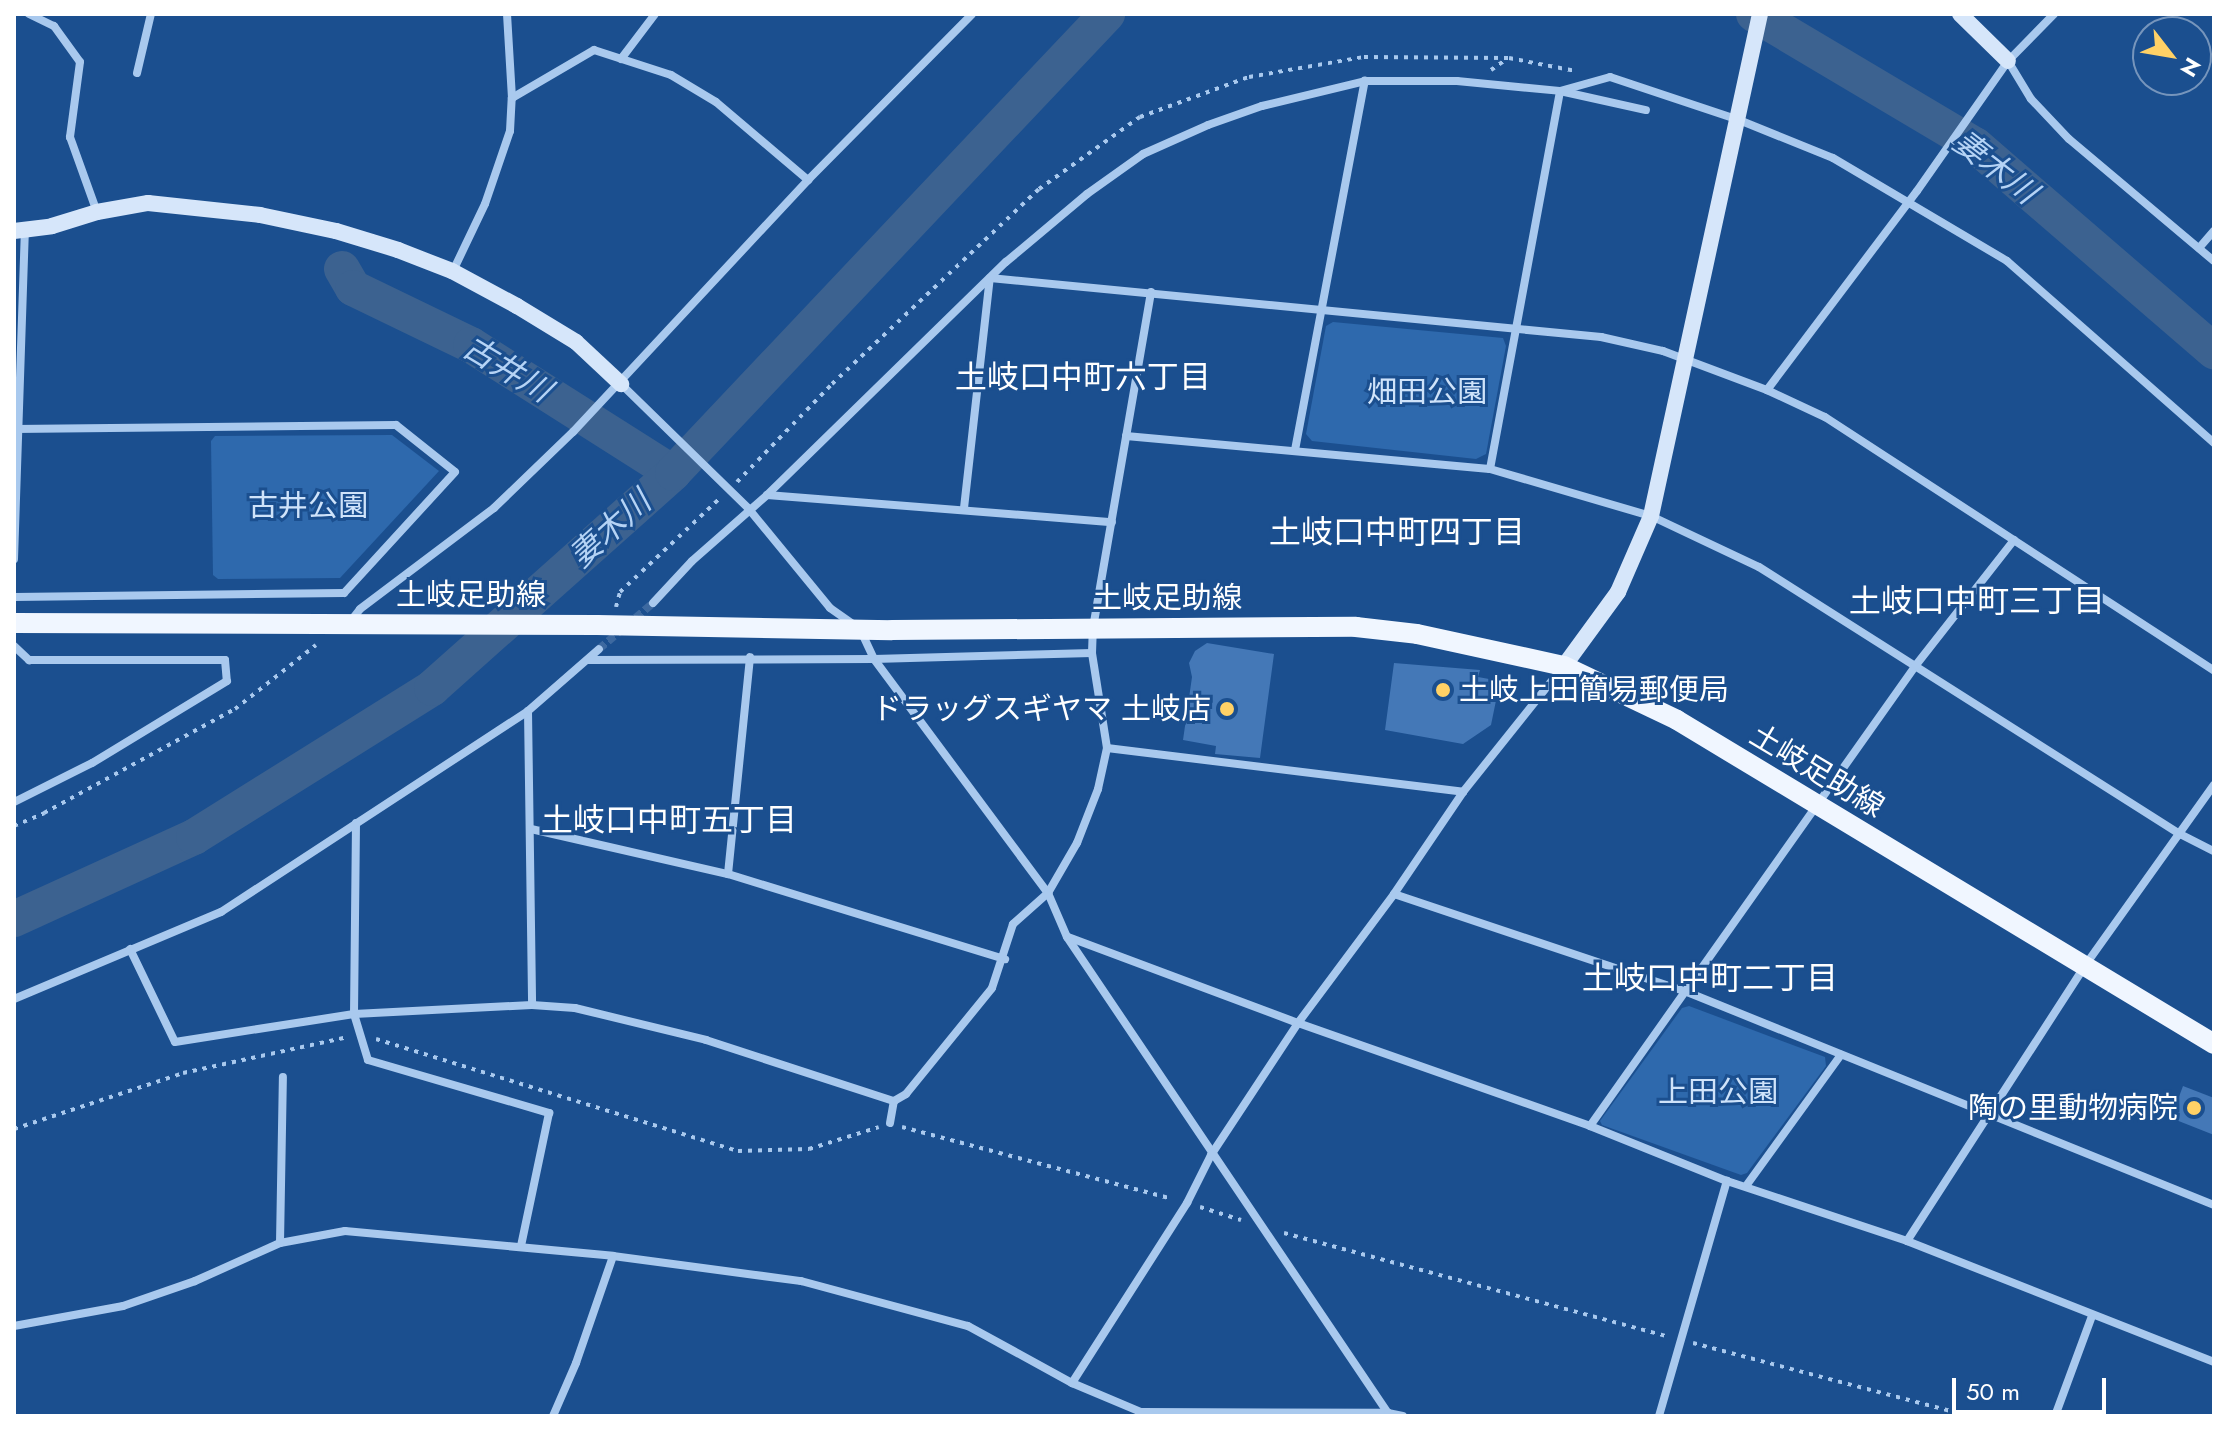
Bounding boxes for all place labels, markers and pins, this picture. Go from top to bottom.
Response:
place label: 土岐上田簡易郵便局 [1459,672,1729,708]
marker: 土岐上田簡易郵便局 [1434,681,1452,699]
place label: ドラッグスギヤマ 土岐店 [872,691,1211,727]
marker: ドラッグスギヤマ 土岐店 [1218,700,1236,718]
place label: 陶の里動物病院 [1968,1090,2178,1126]
marker: 陶の里動物病院 [2185,1099,2203,1117]

